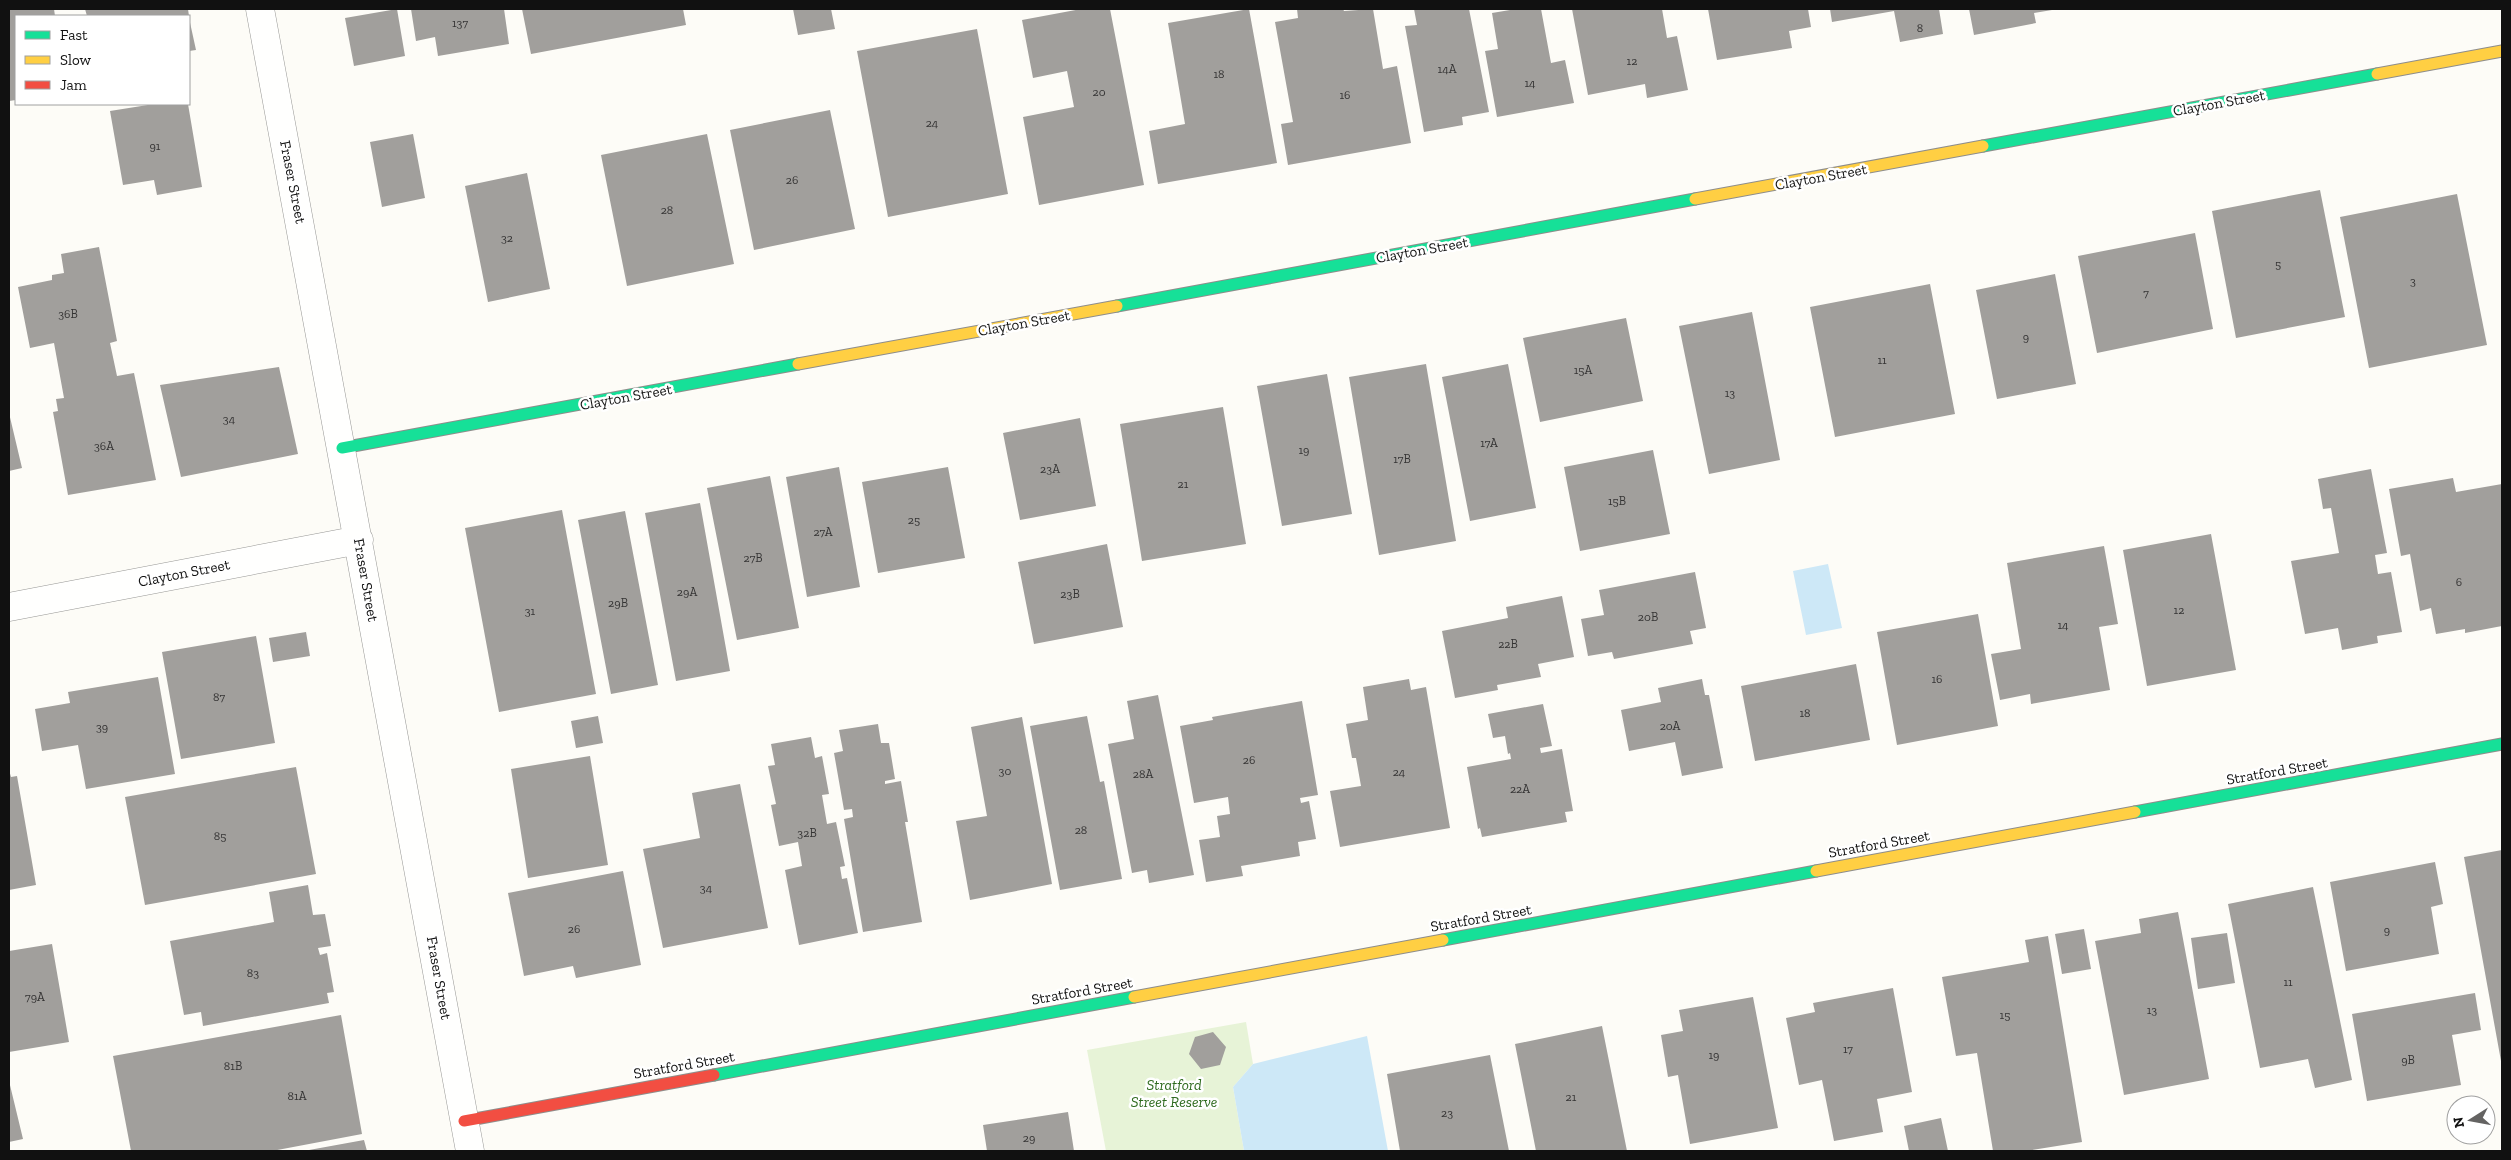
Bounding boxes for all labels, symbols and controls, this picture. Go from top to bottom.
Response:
legend [15,15,190,105]
house number: 137 [452,16,468,30]
house number: 8 [1917,21,1923,35]
text: Fast [60,26,88,44]
text: Slow [60,51,92,69]
house number: 12 [1627,54,1637,68]
house number: 14A [1438,62,1457,76]
house number: 18 [1213,67,1225,81]
text: Jam [60,76,87,94]
house number: 14 [1524,76,1536,90]
house number: 20 [1092,85,1106,99]
street label: Clayton Street [2172,86,2267,120]
house number: 16 [1340,88,1351,102]
house number: 24 [926,116,939,130]
house number: 91 [150,139,161,153]
street label: Fraser Street [276,139,310,226]
street label: Clayton Street [1774,160,1869,194]
house number: 26 [786,173,798,187]
house number: 28 [661,203,673,217]
house number: 32 [501,231,513,245]
street label: Clayton Street [1375,233,1470,267]
house number: 5 [2275,257,2281,271]
house number: 3 [2410,274,2416,288]
house number: 7 [2143,286,2149,300]
street label: Clayton Street [977,306,1072,340]
house number: 36B [58,307,78,321]
house number: 9 [2023,330,2029,344]
house number: 11 [1877,353,1887,367]
house number: 15A [1574,363,1592,377]
street label: Clayton Street [579,380,674,414]
house number: 13 [1725,386,1735,400]
house number: 34 [223,412,236,426]
house number: 17A [1480,436,1498,450]
house number: 36A [94,439,114,453]
house number: 19 [1299,443,1310,457]
house number: 17B [1393,452,1411,466]
house number: 23A [1040,462,1060,476]
house number: 21 [1178,477,1189,491]
house number: 15B [1608,494,1626,508]
house number: 25 [908,513,920,527]
house number: 27A [813,525,833,539]
street label: Fraser Street [350,537,382,624]
house number: 27B [743,551,763,565]
street label: Clayton Street [137,555,232,591]
house number: 6 [2456,575,2462,589]
house number: 29A [677,585,697,599]
house number: 23B [1060,587,1080,601]
house number: 29B [608,596,628,610]
house number: 12 [2174,603,2184,617]
house number: 31 [525,604,536,618]
house number: 20B [1638,610,1658,624]
house number: 14 [2057,618,2069,632]
house number: 22B [1498,637,1518,651]
house number: 16 [1932,672,1943,686]
house number: 87 [213,690,225,704]
house number: 18 [1799,706,1811,720]
house number: 20A [1660,719,1681,733]
house number: 39 [96,720,108,734]
house number: 26 [1243,753,1255,767]
street label: Stratford Street [2225,753,2329,789]
house number: 30 [999,764,1011,778]
house number: 24 [1393,765,1406,779]
house number: 28A [1133,767,1153,781]
house number: 22A [1510,782,1530,796]
house number: 28 [1075,823,1087,837]
house number: 32B [797,826,817,840]
street label: Stratford Street [1827,826,1931,862]
house number: 85 [214,829,226,843]
house number: 34 [700,881,713,895]
street label: Stratford Street [1429,900,1533,936]
house number: 26 [568,922,580,936]
house number: 9 [2384,923,2390,937]
street label: Fraser Street [423,935,455,1022]
house number: 83 [247,966,259,980]
street label: Stratford Street [1030,973,1134,1009]
house number: 11 [2283,975,2293,989]
house number: 79A [25,990,45,1004]
house number: 13 [2147,1003,2157,1017]
house number: 15 [2000,1008,2010,1022]
house number: 17 [1843,1042,1853,1056]
street label: Stratford Street [632,1047,736,1083]
house number: 19 [1709,1048,1720,1062]
house number: 9B [2401,1053,2415,1067]
house number: 81B [224,1059,242,1073]
park label: Stratford Street Reserve [1131,1076,1217,1111]
house number: 81A [288,1089,307,1103]
house number: 21 [1566,1090,1577,1104]
north arrow [2446,1095,2496,1145]
house number: 23 [1441,1106,1453,1120]
text: N [2449,1115,2468,1129]
house number: 29 [1023,1131,1035,1145]

